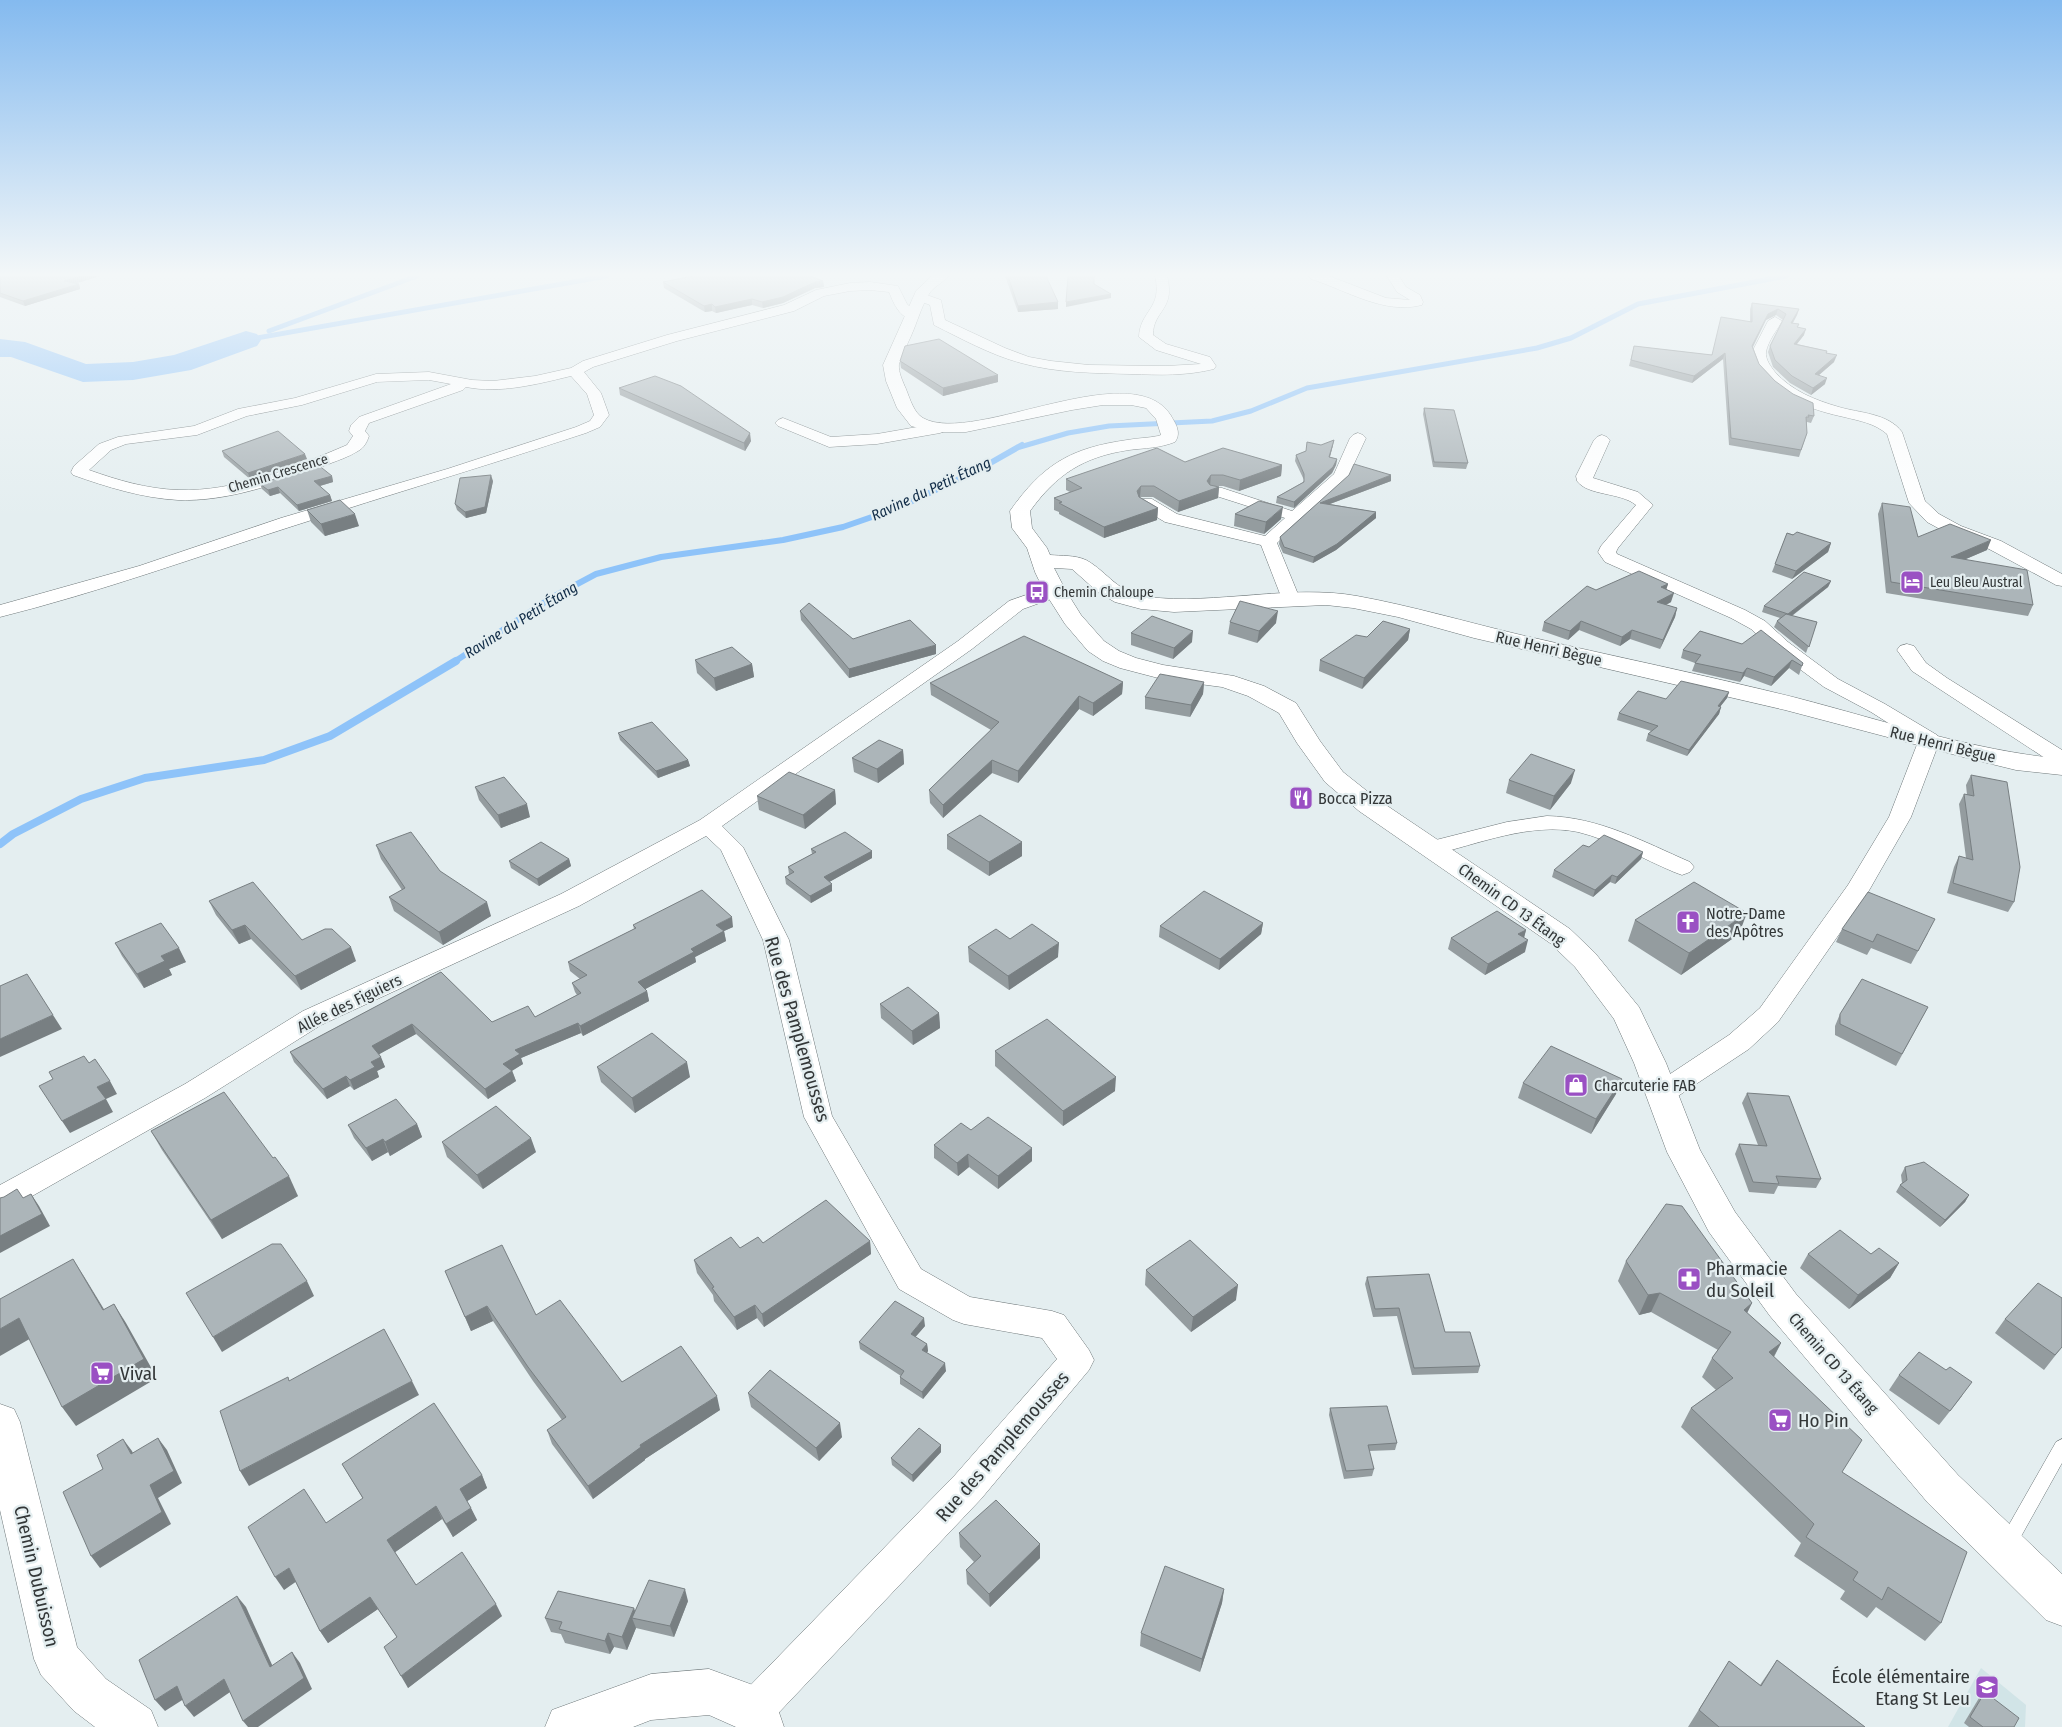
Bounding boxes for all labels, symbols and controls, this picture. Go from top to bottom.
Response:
street label: Chemin Crescence [226,450,330,497]
water label: Ravine du Petit Étang [868,453,994,525]
hotel icon: Leu Bleu Austral [1899,569,1925,595]
place label: Leu Bleu Austral [1930,574,2023,591]
water label: Ravine du Petit Étang [461,578,581,662]
bus stop icon: Chemin Chaloupe [1024,579,1050,605]
place label: Chemin Chaloupe [1054,584,1154,601]
street label: Rue Henri Bègue [1494,627,1604,670]
street label: Rue Henri Bègue [1888,722,1998,767]
restaurant icon: Bocca Pizza [1288,785,1314,811]
place label: Bocca Pizza [1318,789,1393,808]
street label: Chemin CD 13 Étang [1455,859,1569,950]
place label: Notre-Dame des Apôtres [1706,904,1786,941]
church icon: Notre-Dame des Apôtres [1675,909,1701,935]
street label: Rue des Pamplemousses [760,934,835,1124]
street label: Allée des Figuiers [294,970,405,1037]
shop icon: Charcuterie FAB [1563,1072,1589,1098]
place label: Charcuterie FAB [1594,1076,1696,1095]
place label: Pharmacie du Soleil [1706,1257,1788,1302]
pharmacy icon: Pharmacie du Soleil [1676,1266,1702,1292]
street label: Chemin CD 13 Étang [1785,1309,1883,1418]
supermarket icon: Vival [89,1360,115,1386]
place label: Vival [120,1362,157,1385]
street label: Rue des Pamplemousses [931,1366,1074,1526]
supermarket icon: Ho Pin [1767,1407,1793,1433]
place label: Ho Pin [1798,1409,1849,1432]
street label: Chemin Dubuisson [9,1503,64,1649]
place label: École élémentaire Etang St Leu [1832,1665,1970,1710]
school or university icon: École élémentaire Etang St Leu [1974,1674,2000,1700]

